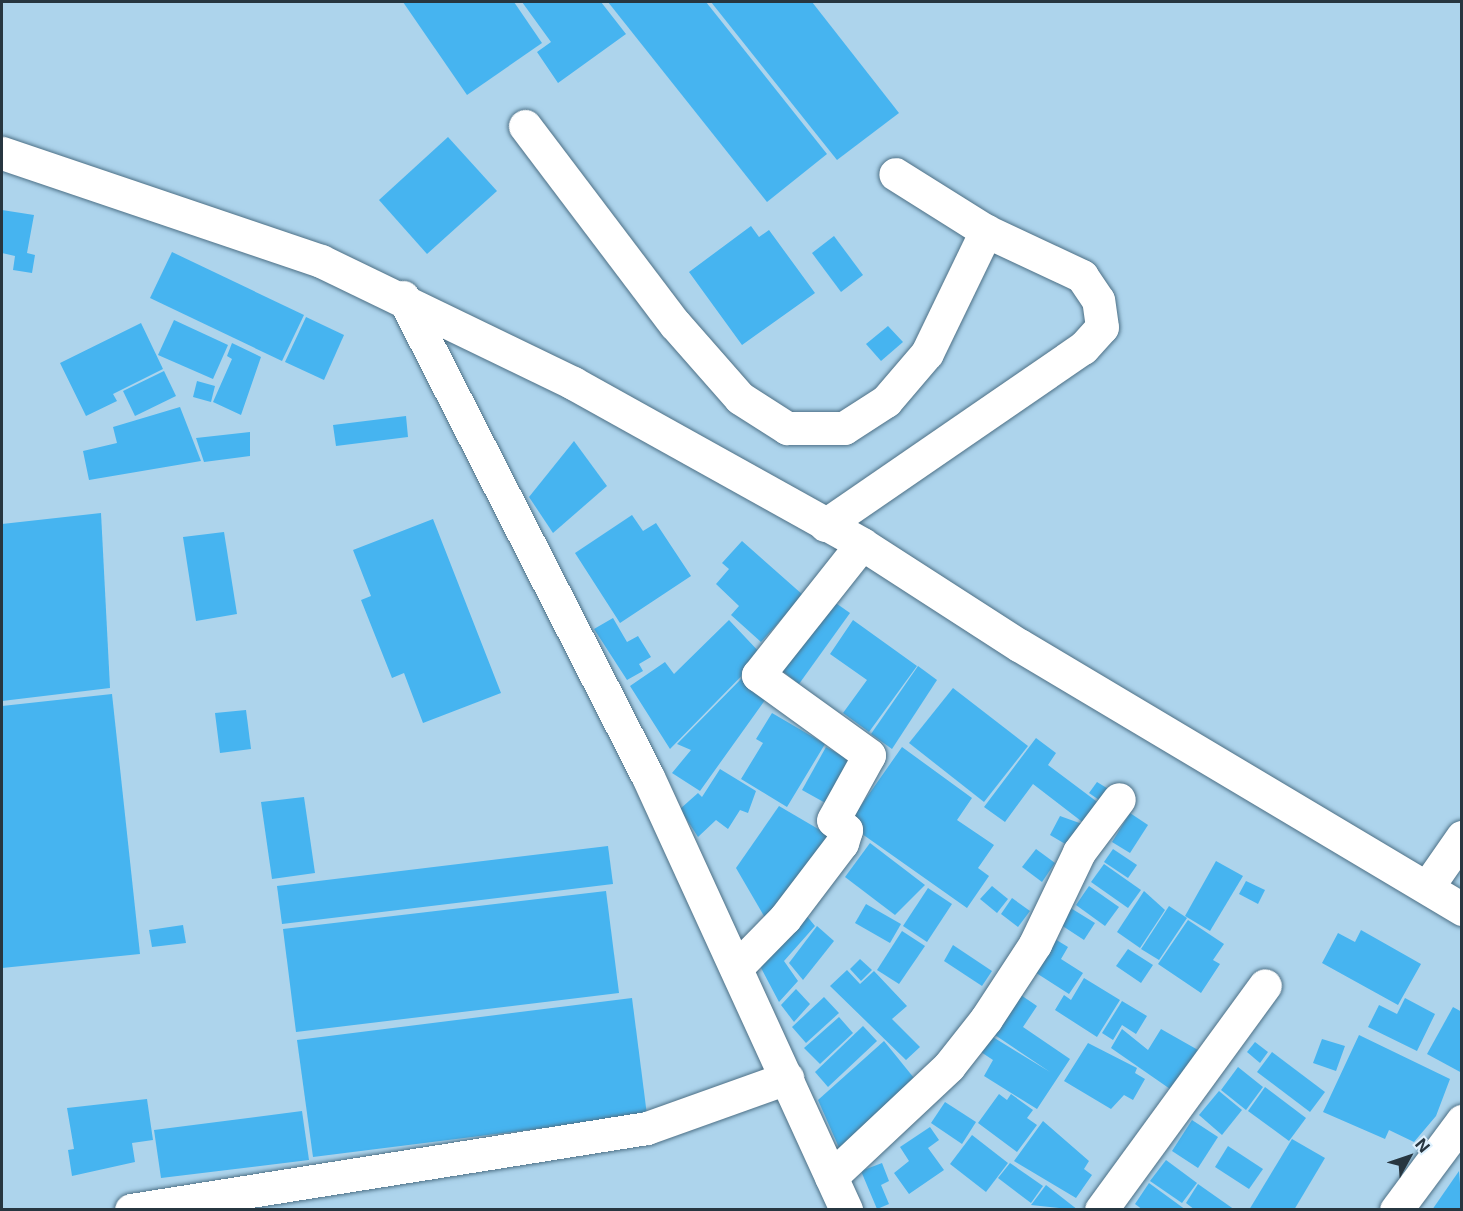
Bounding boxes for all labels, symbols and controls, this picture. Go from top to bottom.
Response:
north arrow [1379,1127,1439,1187]
text: N [1411,1134,1434,1157]

